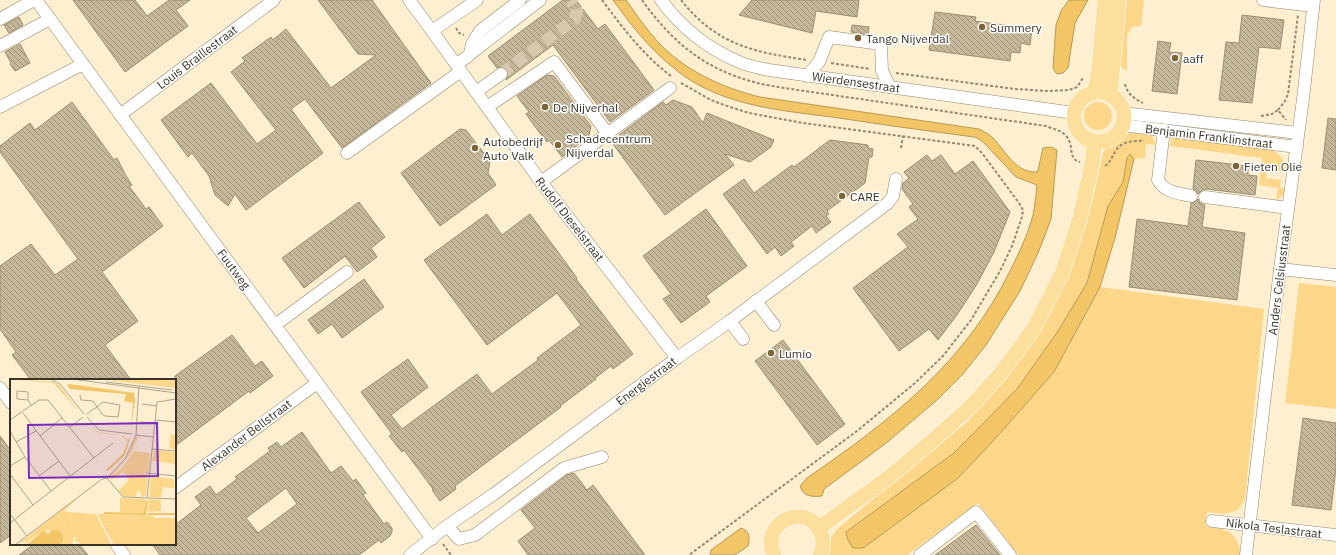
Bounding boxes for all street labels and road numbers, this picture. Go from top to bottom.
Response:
street label: Louis Braillestraat [154,22,240,92]
street label: Wierdensestraat [811,68,901,96]
street label: Benjamin Franklinstraat [1144,121,1274,151]
street label: Rudolf Dieselstraat [532,174,608,264]
street label: Anders Celsiusstraat [1265,224,1293,336]
street label: Fuutweg [214,246,254,293]
street label: Energiestraat [613,353,679,409]
street label: Alexander Bellstraat [198,396,294,474]
street label: Nikola Teslastraat [1225,515,1323,541]

